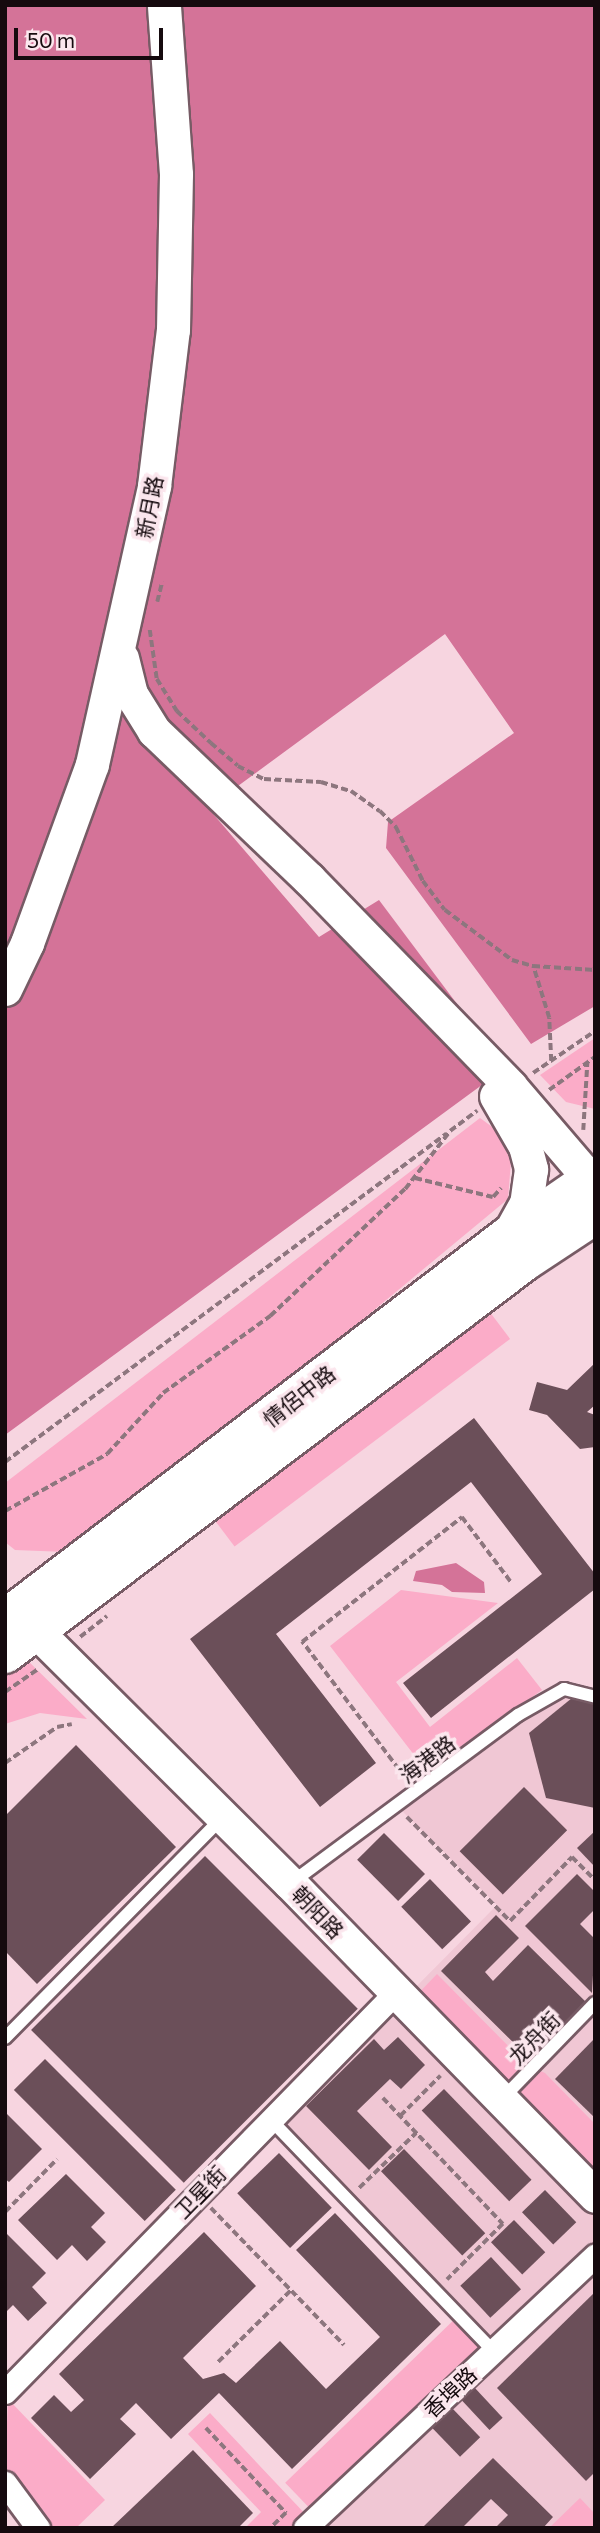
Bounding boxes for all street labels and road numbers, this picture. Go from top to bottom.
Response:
street label: 新月路 [131,474,167,540]
street label: 情侶中路 [258,1360,340,1432]
street label: 海港路 [394,1730,460,1788]
street label: 朝阳路 [287,1881,349,1943]
street label: 龙舟街 [503,2007,565,2069]
street label: 卫星街 [169,2161,231,2223]
street label: 香埠路 [418,2361,482,2423]

